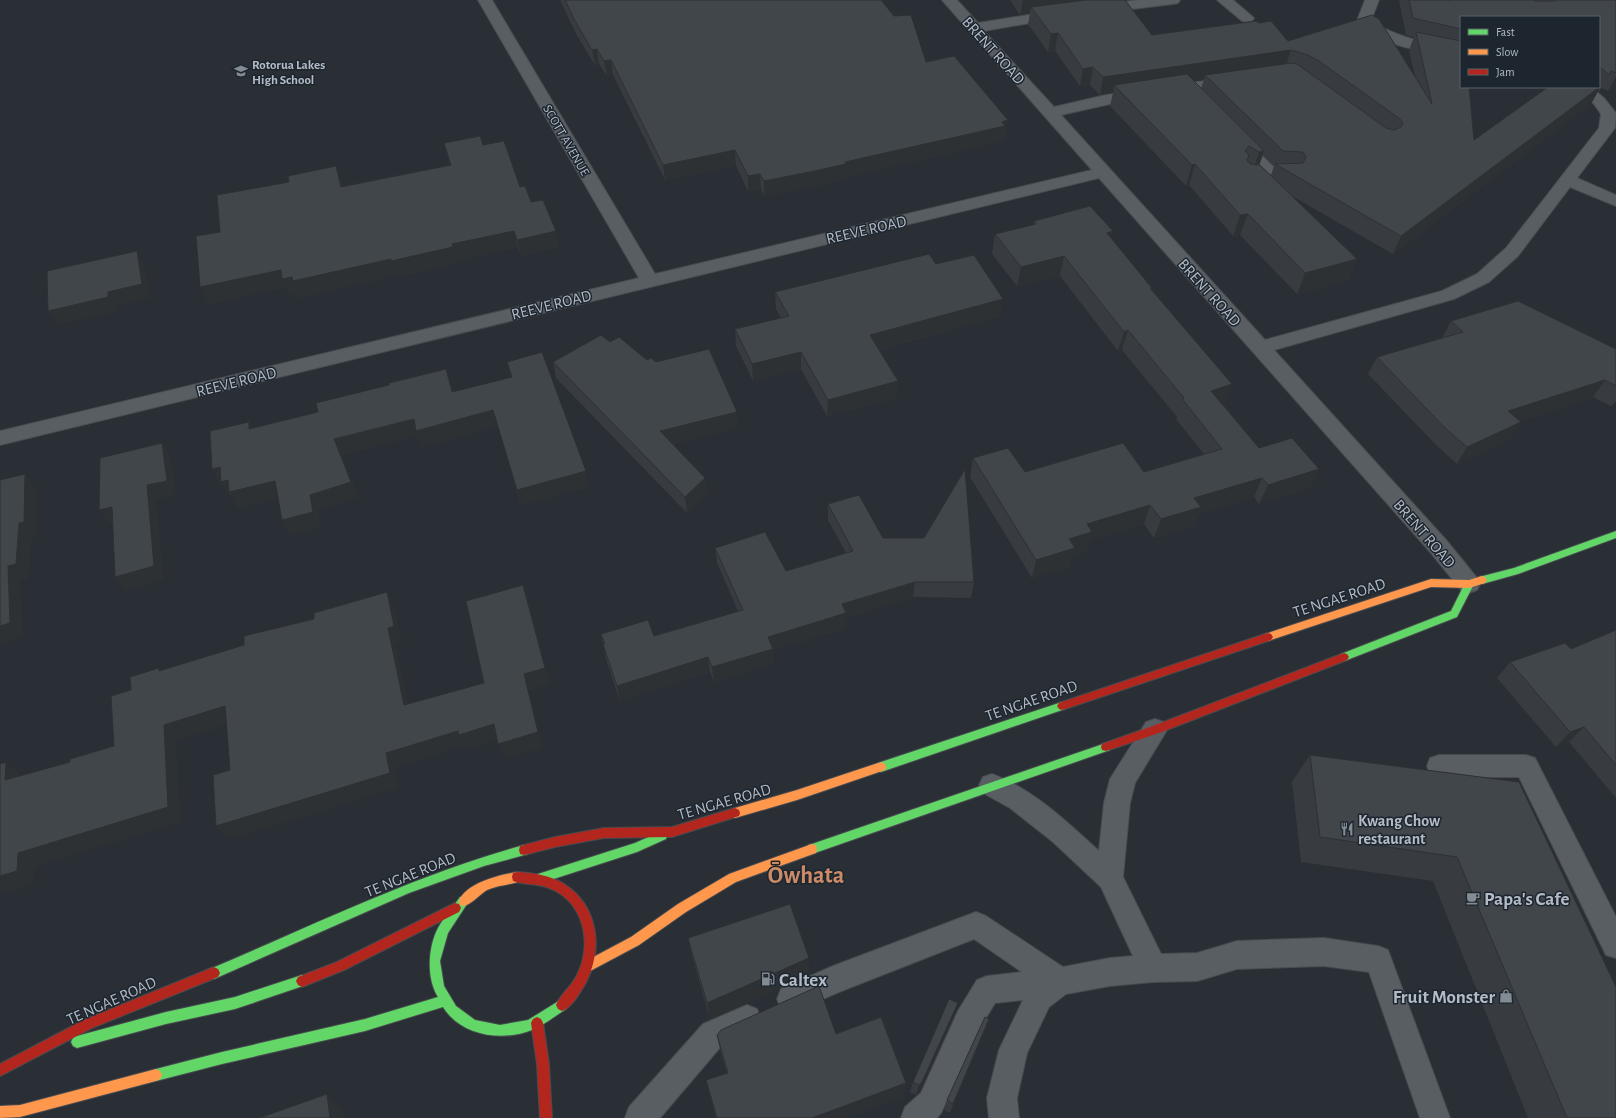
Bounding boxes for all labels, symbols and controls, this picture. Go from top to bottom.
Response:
street label: BRENT ROAD [959,14,1028,87]
legend [1460,16,1600,88]
text: Fast [1496,26,1515,38]
text: Slow [1496,46,1518,58]
place label: Rotorua Lakes High School [252,59,325,87]
school or university icon: Rotorua Lakes High School [233,63,249,79]
text: Jam [1496,66,1515,78]
street label: SCOTT AVENUE [540,103,591,178]
street label: REEVE ROAD [825,213,908,247]
street label: BRENT ROAD [1175,256,1244,329]
street label: REEVE ROAD [510,287,593,323]
street label: REEVE ROAD [195,364,278,400]
street label: BRENT ROAD [1390,496,1458,571]
street label: TE NGAE ROAD [1291,575,1388,620]
street label: TE NGAE ROAD [983,678,1079,724]
street label: TE NGAE ROAD [676,781,773,823]
place label: Kwang Chow restaurant [1358,813,1441,847]
restaurant icon: Kwang Chow restaurant [1339,821,1355,837]
street label: TE NGAE ROAD [363,849,458,900]
district label: Ōwhata [768,861,844,888]
cafe icon: Papa's Cafe [1465,890,1481,906]
place label: Papa's Cafe [1484,890,1569,909]
fuel station icon: Caltex [760,971,776,987]
place label: Caltex [779,971,827,990]
street label: TE NGAE ROAD [64,974,159,1028]
place label: Fruit Monster [1393,988,1495,1007]
shop icon: Fruit Monster [1498,988,1514,1004]

